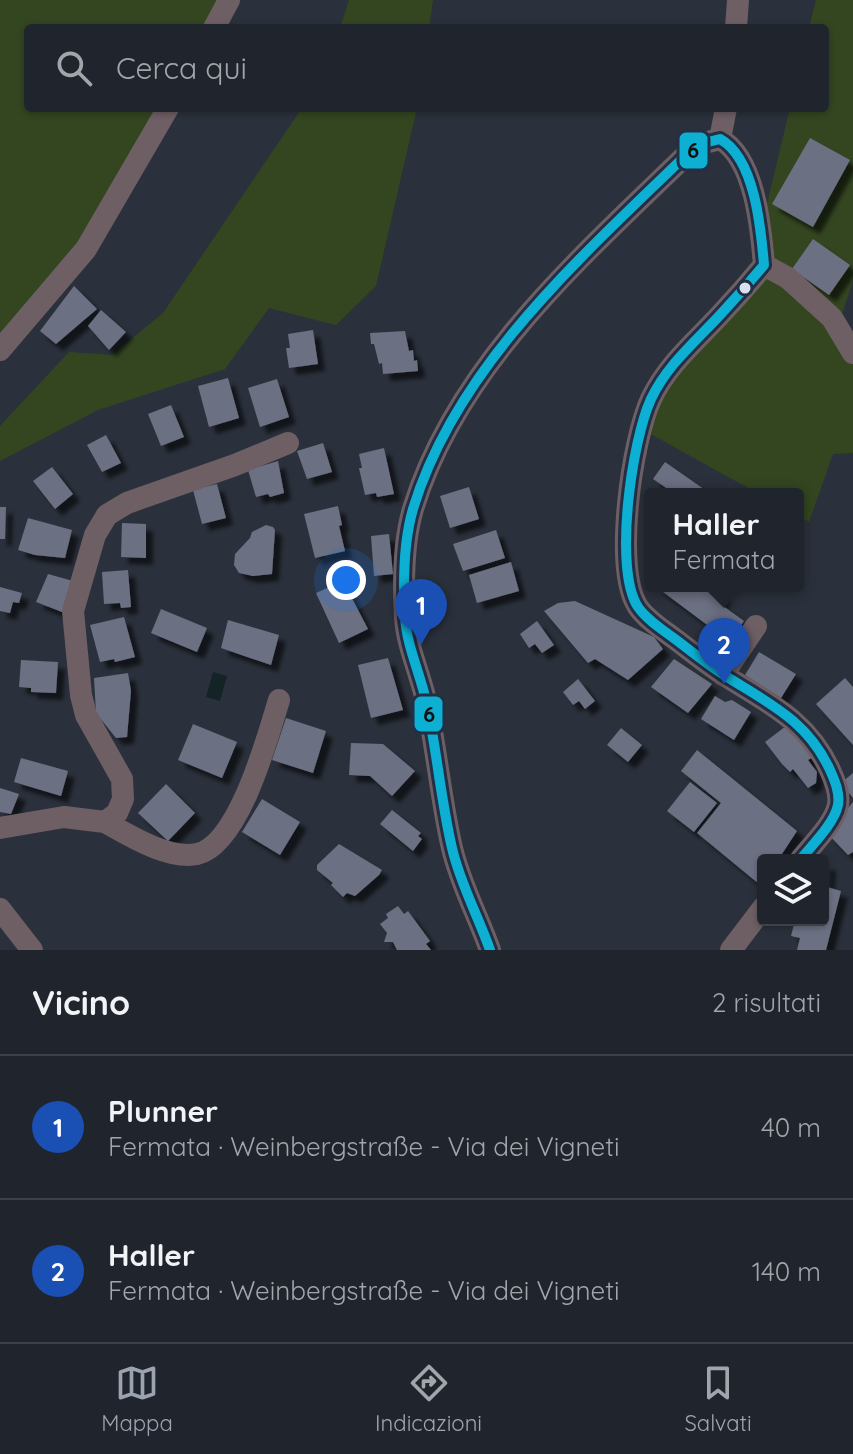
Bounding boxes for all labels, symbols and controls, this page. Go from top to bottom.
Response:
search box [24,24,829,112]
icon: search [52,46,96,90]
text: Cerca qui [116,49,247,87]
line badge: 6 [678,131,709,170]
text: 6 [687,136,699,164]
unlabelled marker [737,280,753,296]
popup [644,488,804,592]
text: Haller [672,505,759,543]
text: Fermata [672,543,776,576]
your location [326,560,366,600]
pin: 1 [395,579,447,645]
pin: 2 [698,618,750,684]
line badge: 6 [413,695,444,733]
text: 6 [423,700,435,728]
map controls [757,854,829,926]
button: layers [757,854,829,926]
text: Vicino [32,981,130,1024]
text: 2 risultati [712,986,821,1019]
text: Plunner [108,1092,218,1130]
text: 1 [53,1111,63,1144]
text: 40 m [761,1111,821,1144]
text: Fermata · Weinbergstraße - Via dei Vigneti [108,1130,620,1163]
text: Haller [108,1236,195,1274]
text: 2 [51,1255,65,1288]
text: 140 m [752,1255,821,1288]
text: Fermata · Weinbergstraße - Via dei Vigneti [108,1274,620,1307]
tab: Mappa [101,1361,173,1437]
tab: Indicazioni [375,1361,482,1437]
tab: Salvati [684,1361,752,1437]

